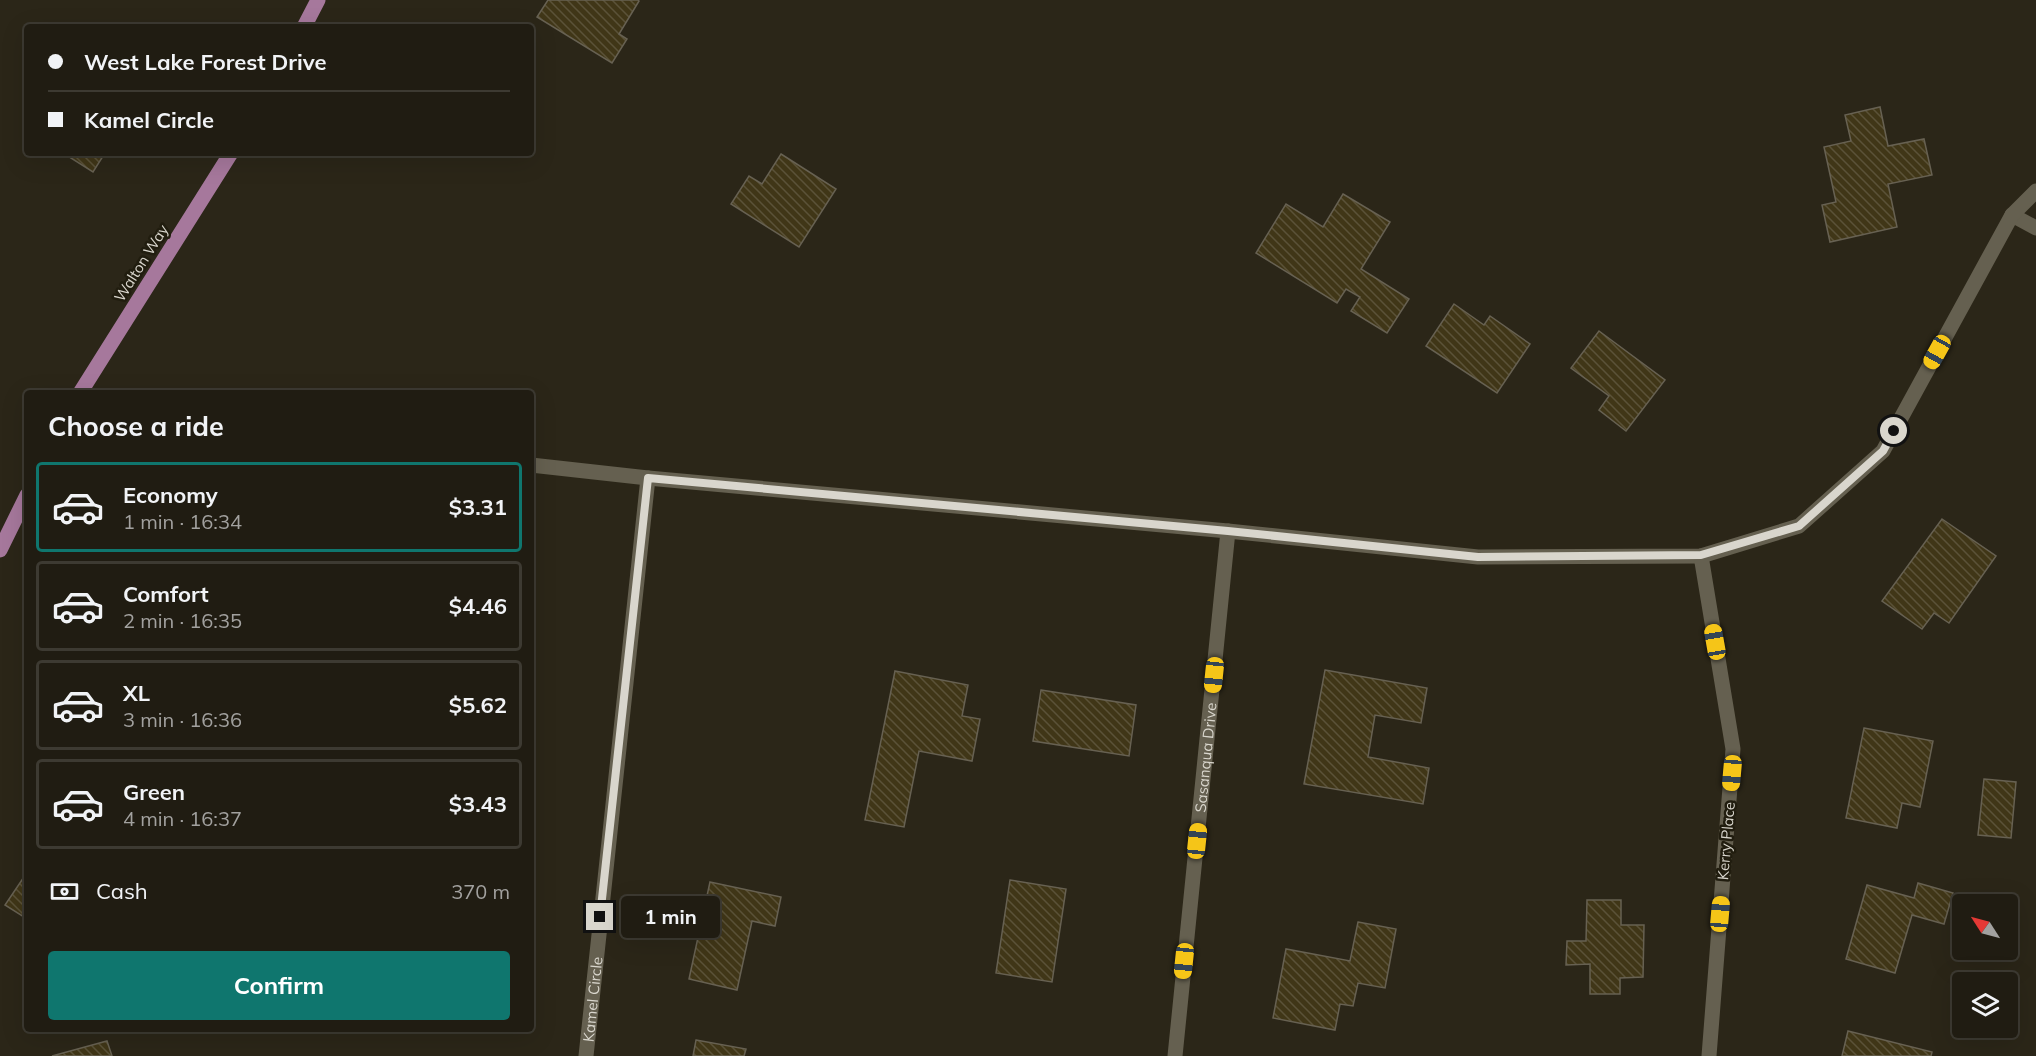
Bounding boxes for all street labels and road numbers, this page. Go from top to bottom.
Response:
street label: Walton Way [110,221,172,305]
street label: Sasanqua Drive [1190,702,1220,813]
street label: Kerry Place [1713,801,1739,881]
street label: Kamel Circle [578,956,606,1043]

